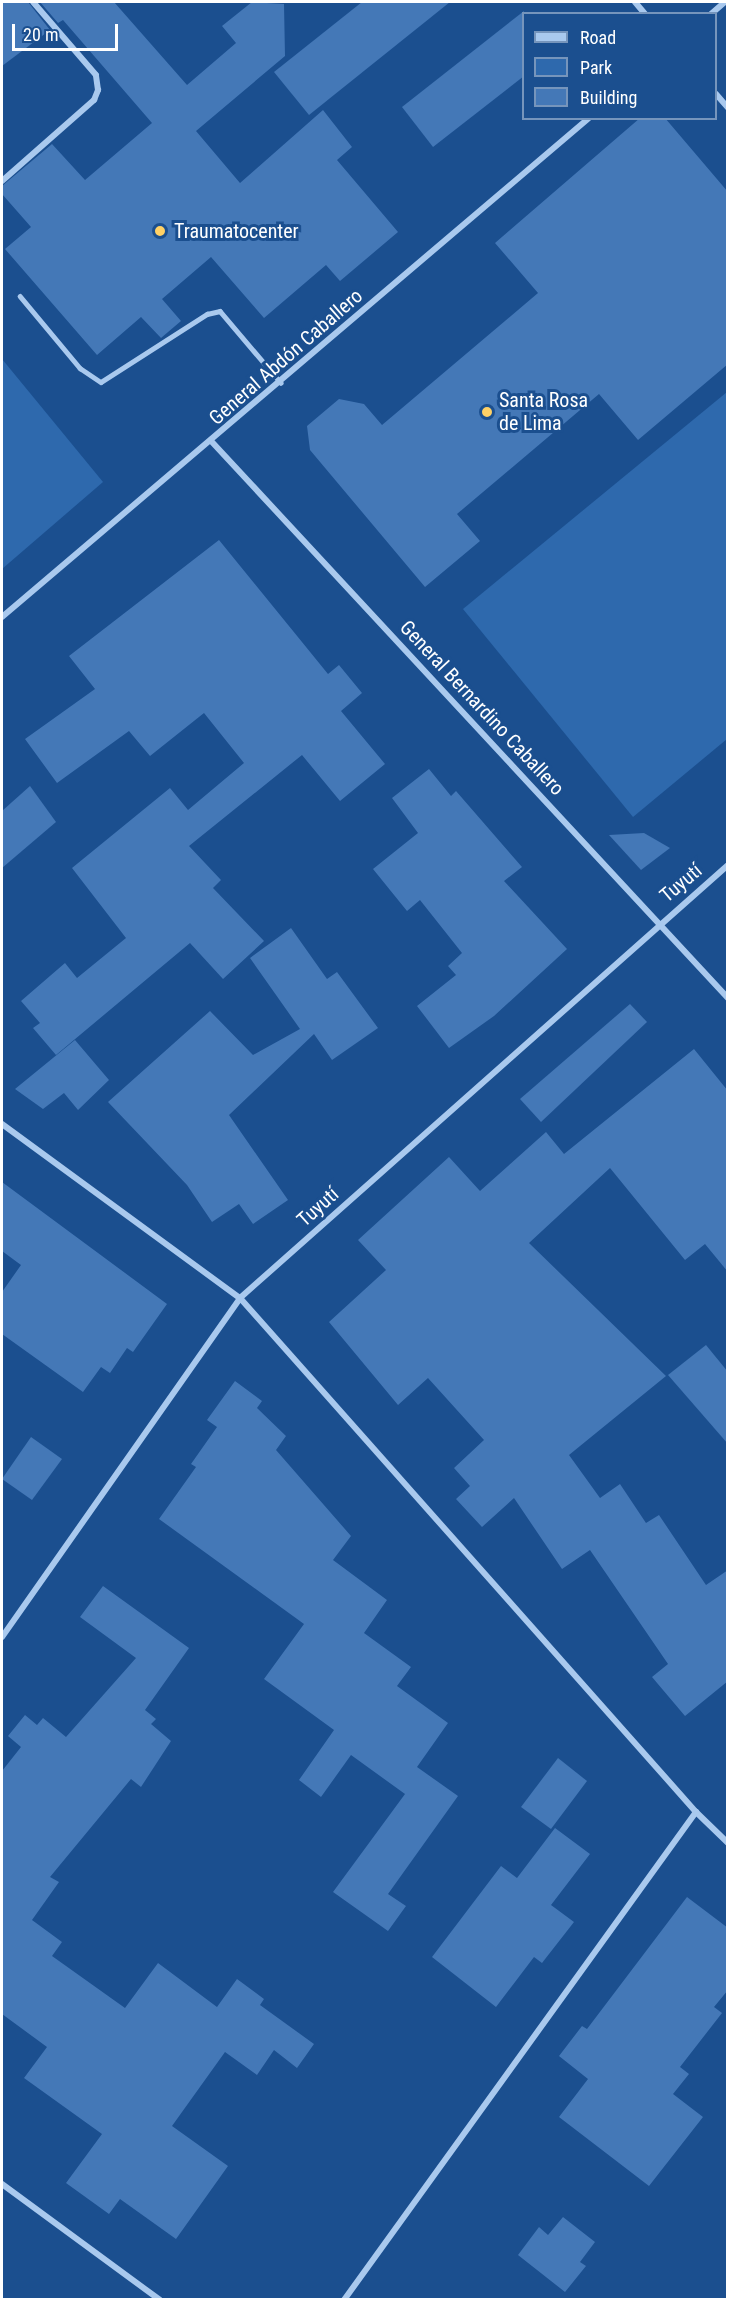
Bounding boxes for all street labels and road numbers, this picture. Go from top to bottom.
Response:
street label: General Abdón Caballero [204,284,368,430]
street label: General Bernardino Caballero [395,616,569,800]
street label: Tuyutí [655,858,707,908]
street label: Tuyutí [292,1182,344,1232]

